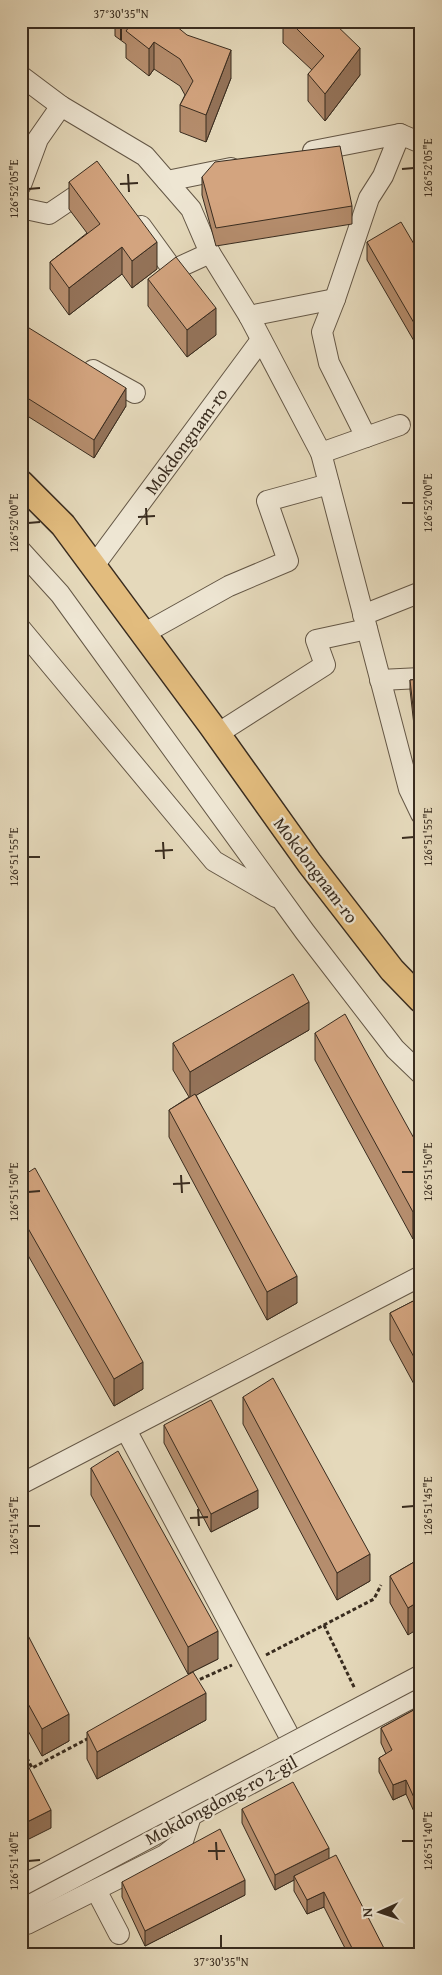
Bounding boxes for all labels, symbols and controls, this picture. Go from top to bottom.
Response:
text: 37°30'35"N [93,5,149,22]
text: 126°52'05"E [419,138,436,198]
text: 126°52'05"E [5,159,22,219]
street label: Mokdongnam-ro [138,382,234,500]
text: 126°52'00"E [419,473,436,533]
text: 126°52'00"E [5,493,22,553]
text: 126°51'55"E [419,807,436,867]
street label: Mokdongnam-ro [267,811,365,929]
text: 126°51'55"E [5,827,22,887]
text: 126°51'50"E [419,1142,436,1202]
text: 126°51'50"E [5,1162,22,1222]
text: 126°51'45"E [419,1476,436,1536]
text: 126°51'45"E [5,1496,22,1556]
street label: Mokdongdong-ro 2-gil [140,1748,302,1852]
text: 126°51'40"E [419,1811,436,1871]
text: 126°51'40"E [5,1831,22,1891]
north arrow [354,1888,404,1938]
text: N [357,1907,377,1918]
text: 37°30'35"N [193,1953,249,1970]

